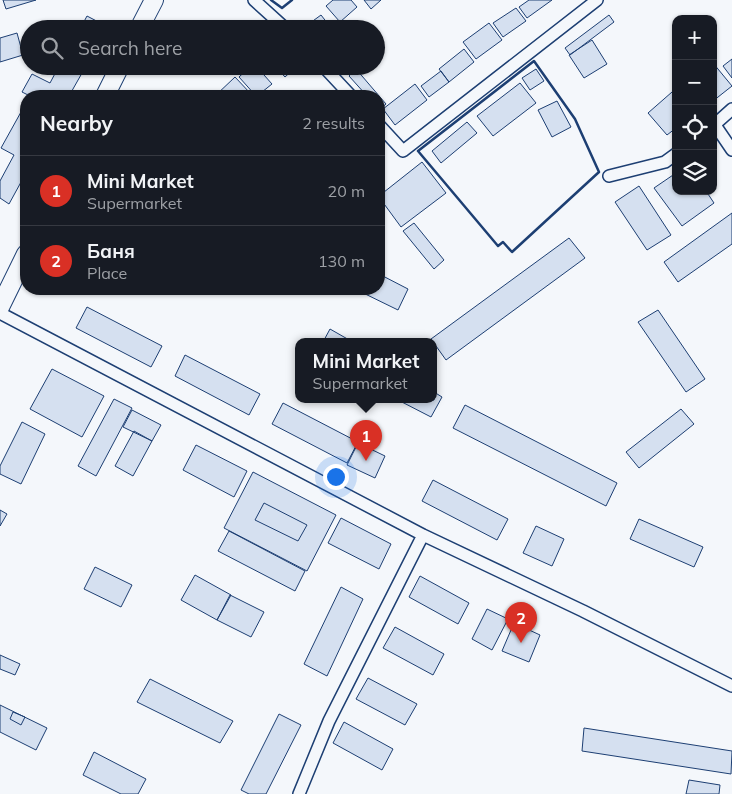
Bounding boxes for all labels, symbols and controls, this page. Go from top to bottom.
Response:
map controls [672,15,717,195]
button: + [672,15,717,60]
search box [20,20,385,75]
icon: search [38,34,66,62]
text: Search here [78,36,182,60]
button: − [672,60,717,105]
button: locate [672,105,717,150]
text: Nearby [40,110,113,136]
text: 2 results [302,113,365,133]
button: layers [672,150,717,195]
text: Mini Market [87,169,194,193]
text: 1 [51,181,61,201]
text: 20 m [328,181,365,201]
text: Supermarket [87,193,182,213]
text: Баня [87,239,135,263]
text: 2 [51,251,61,271]
text: 130 m [318,251,365,271]
text: Place [87,263,127,283]
popup [295,338,437,403]
text: Mini Market [313,349,419,373]
text: Supermarket [313,373,408,393]
pin: 1 [350,420,382,461]
your location [323,464,349,490]
pin: 2 [505,602,537,643]

